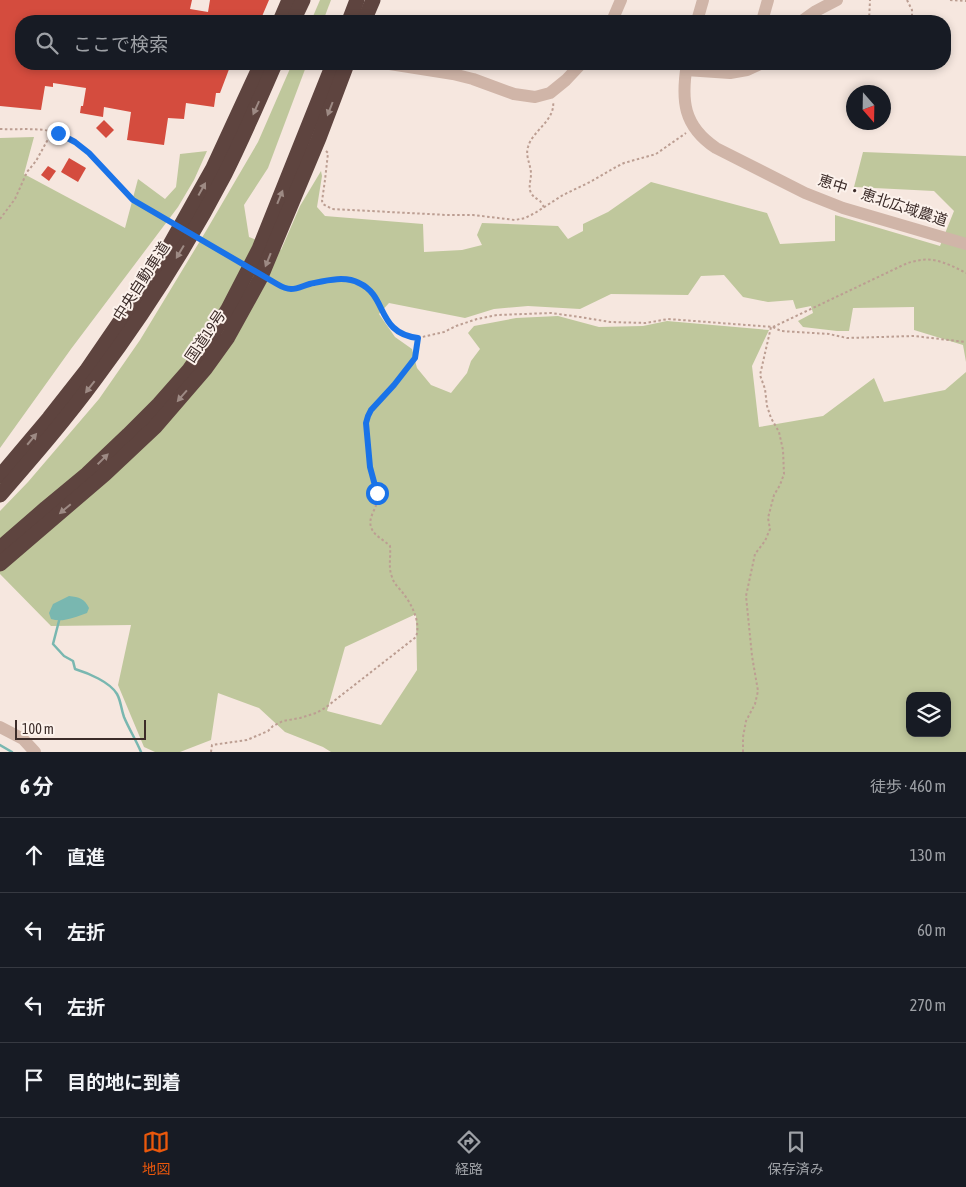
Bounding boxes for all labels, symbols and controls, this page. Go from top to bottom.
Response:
search box [15,15,951,70]
icon: search [33,29,61,57]
text: ここで検索 [73,33,168,55]
north arrow [846,85,891,130]
one-way arrow [251,101,259,115]
one-way arrow [325,102,333,116]
route end [47,122,70,145]
street label: 恵中・恵北広域農道 [816,171,950,229]
one-way arrow [197,183,206,196]
one-way arrow [277,190,285,204]
street label: 中央自動車道 [109,239,173,323]
one-way arrow [176,246,185,259]
one-way arrow [264,253,272,267]
street label: 国道19号 [181,307,229,365]
one-way arrow [84,380,95,393]
one-way arrow [176,390,187,403]
one-way arrow [26,433,37,446]
one-way arrow [96,453,108,465]
route start [366,482,389,505]
one-way arrow [58,503,71,514]
map controls [906,692,951,737]
button: layers [906,692,951,737]
scale bar [15,717,146,740]
text: 100 m [22,721,54,737]
text: 6 分 [20,774,54,798]
text: 徒歩 · 460 m [870,777,946,795]
icon: ahead [20,841,48,869]
text: 直進 [67,846,105,868]
text: 130 m [910,846,946,864]
icon: left [20,916,48,944]
text: 左折 [67,921,105,943]
text: 60 m [917,921,946,939]
icon: left [20,991,48,1019]
text: 左折 [67,996,105,1018]
text: 270 m [910,996,946,1014]
icon: arrive [20,1066,48,1094]
text: 目的地に到着 [67,1071,181,1093]
tab: 地図 [142,1128,170,1178]
tab: 経路 [455,1128,483,1178]
tab: 保存済み [768,1128,824,1178]

